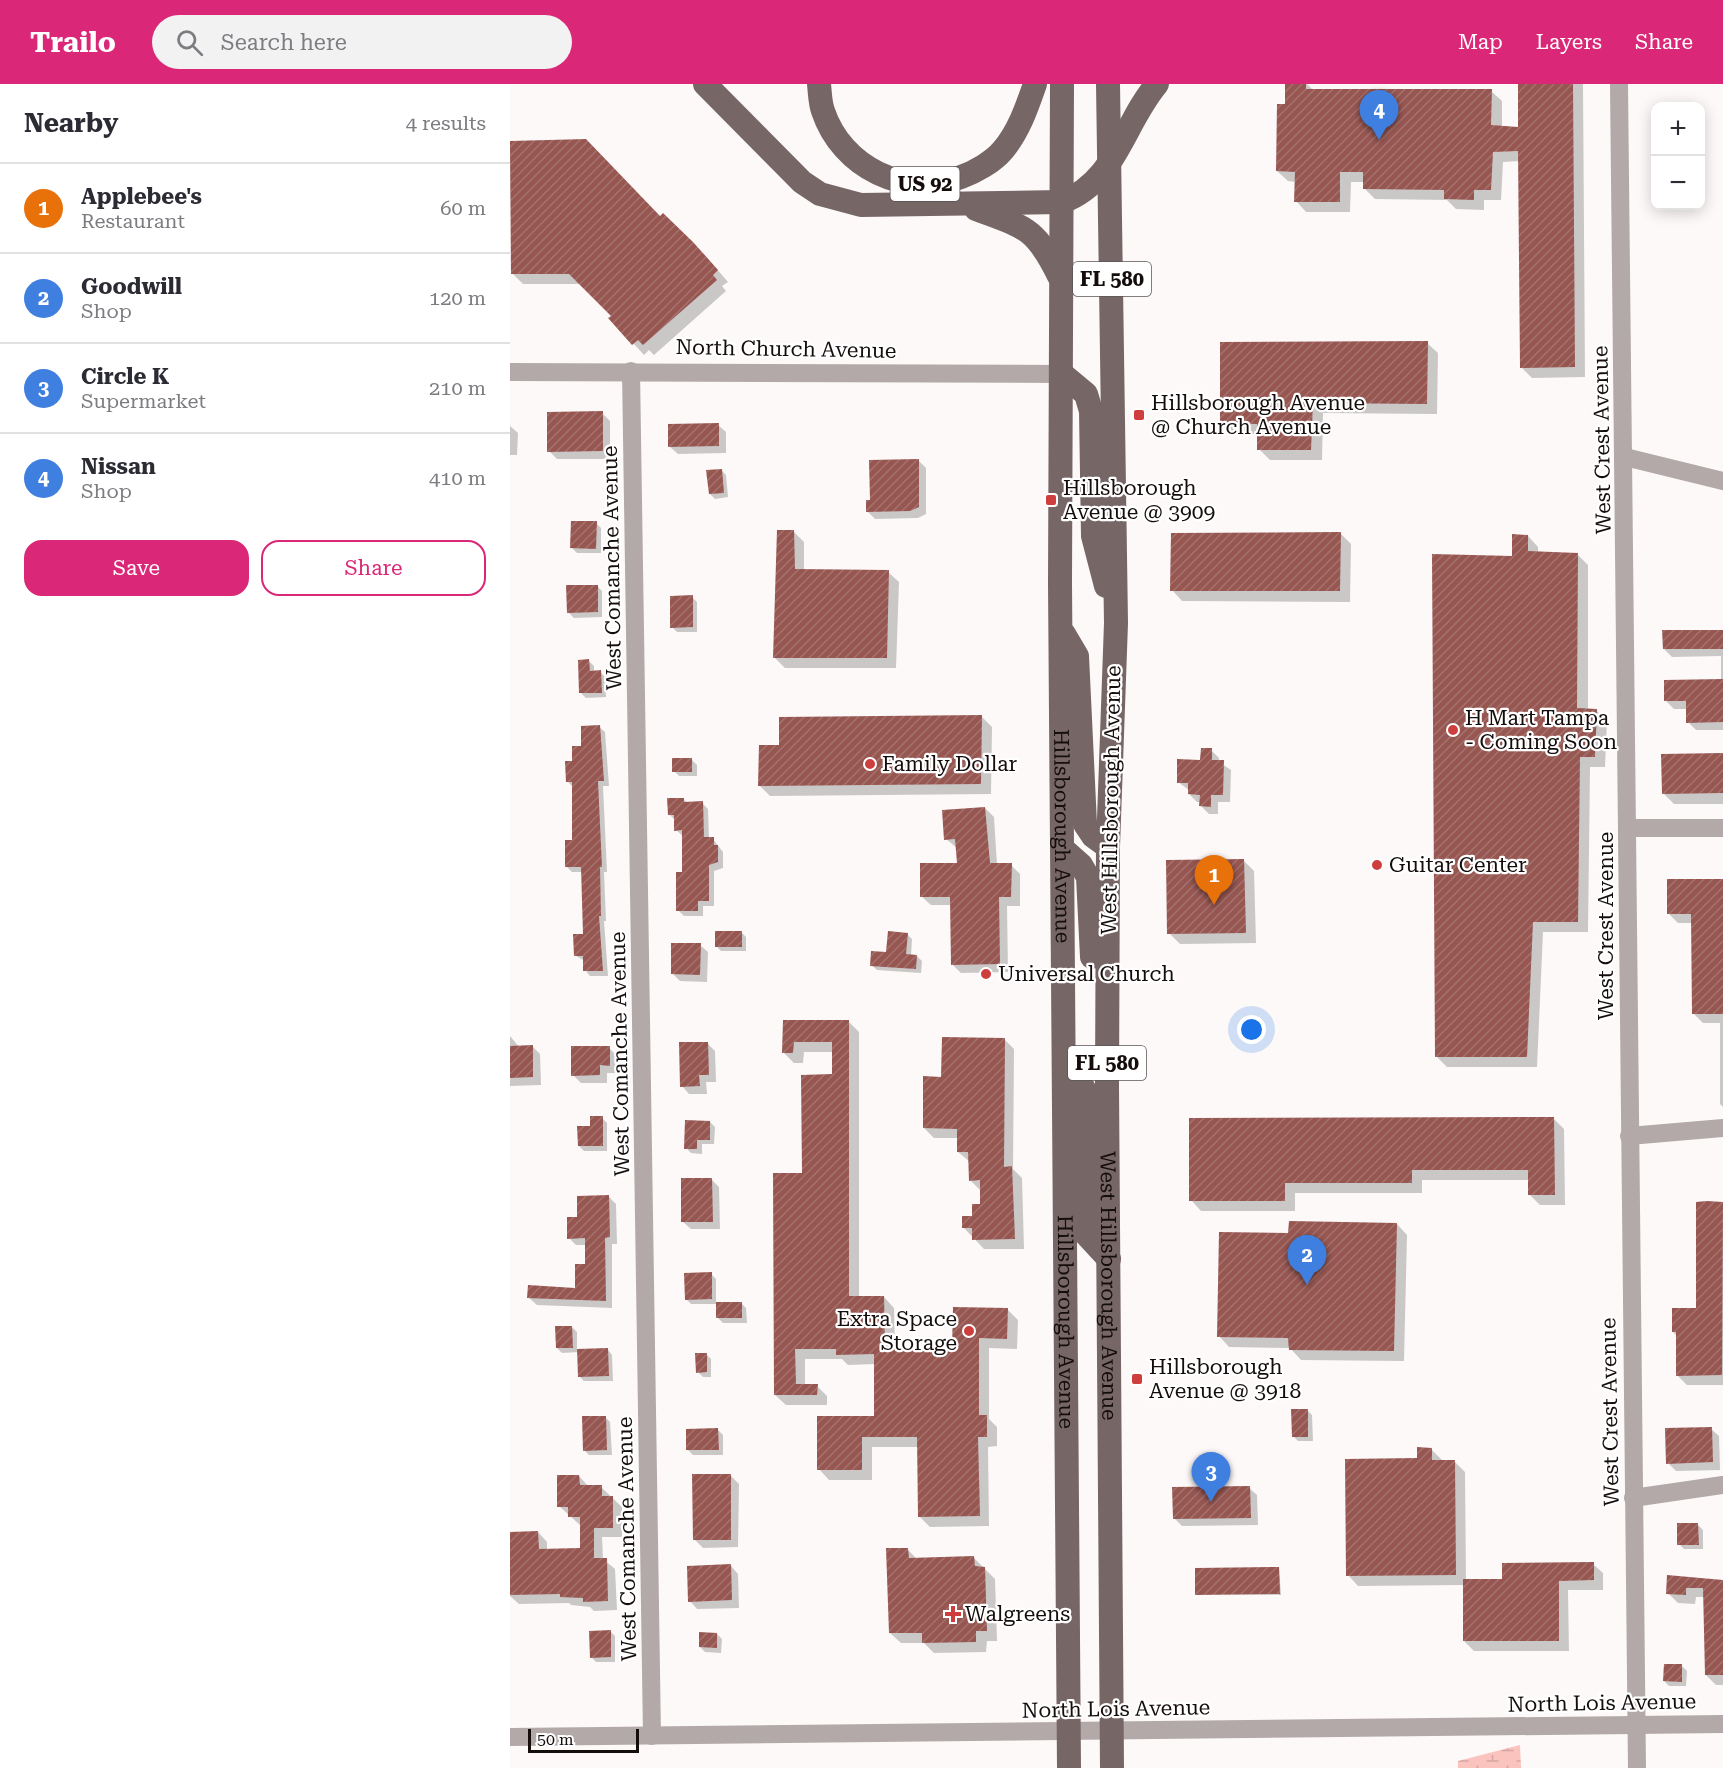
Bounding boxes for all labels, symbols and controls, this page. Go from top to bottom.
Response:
search box [152,15,572,69]
text: Trailo [30,26,116,59]
icon: search [173,26,206,59]
text: Search here [221,30,347,55]
text: Map [1458,30,1503,54]
text: Layers [1536,30,1602,54]
text: Share [1635,30,1693,54]
pin: 4 [1360,91,1398,140]
map controls [1651,102,1705,210]
button: + [1651,102,1705,156]
text: Nearby [24,108,118,138]
text: 4 results [406,111,486,135]
button: − [1651,156,1705,210]
road number: US 92 [890,167,960,201]
text: Applebee's [81,184,202,209]
text: 1 [38,196,49,220]
text: 60 m [440,196,486,220]
text: Restaurant [81,209,185,233]
road number: FL 580 [1073,262,1151,296]
text: Goodwill [81,274,182,299]
text: 2 [38,286,49,310]
text: 120 m [429,286,486,310]
text: Shop [81,299,132,323]
street label: North Church Avenue [675,335,897,363]
street label: West Crest Avenue [1588,346,1616,534]
text: Circle K [81,364,169,389]
text: 3 [38,376,49,400]
text: 210 m [429,376,486,400]
text: Supermarket [81,389,206,413]
place label: Hillsborough Avenue @ Church Avenue [1151,391,1365,439]
marker: Hillsborough Avenue @ Church Avenue [1132,408,1146,422]
street label: West Comanche Avenue [598,445,626,691]
text: Nissan [81,454,156,479]
text: 4 [38,466,49,490]
text: 410 m [429,466,486,490]
place label: Hillsborough Avenue @ 3909 [1063,476,1215,524]
text: Shop [81,479,132,503]
marker: Hillsborough Avenue @ 3909 [1044,493,1058,507]
button: Save [24,540,249,596]
button: Share [261,540,486,596]
street label: West Hillsborough Avenue [1097,665,1125,935]
place label: H Mart Tampa - Coming Soon [1465,706,1617,754]
marker: H Mart Tampa - Coming Soon [1446,723,1460,737]
street label: Hillsborough Avenue [1049,729,1075,943]
place label: Family Dollar [882,752,1018,776]
marker: Family Dollar [863,757,877,771]
street label: West Crest Avenue [1594,832,1618,1020]
place label: Guitar Center [1389,853,1527,877]
pin: 1 [1194,856,1234,905]
marker: Guitar Center [1370,858,1384,872]
street label: West Comanche Avenue [606,931,634,1177]
place label: Universal Church [998,962,1175,986]
marker: Universal Church [979,967,993,981]
your location [1237,1015,1266,1044]
road number: FL 580 [1068,1046,1146,1080]
street label: West Hillsborough Avenue [1095,1151,1121,1421]
street label: Hillsborough Avenue [1053,1215,1078,1429]
pin: 2 [1288,1236,1326,1285]
place label: Extra Space Storage [837,1307,957,1355]
street label: West Crest Avenue [1596,1318,1624,1506]
marker: Extra Space Storage [962,1324,976,1338]
place label: Hillsborough Avenue @ 3918 [1149,1355,1301,1403]
marker: Hillsborough Avenue @ 3918 [1130,1372,1144,1386]
street label: West Comanche Avenue [613,1416,641,1662]
pin: 3 [1192,1452,1230,1502]
place label: Walgreens [965,1602,1070,1626]
marker: Walgreens [946,1607,960,1621]
street label: North Lois Avenue [1508,1689,1696,1717]
street label: North Lois Avenue [1022,1695,1210,1723]
scale bar [528,1726,639,1754]
text: 50 m [537,1730,574,1749]

